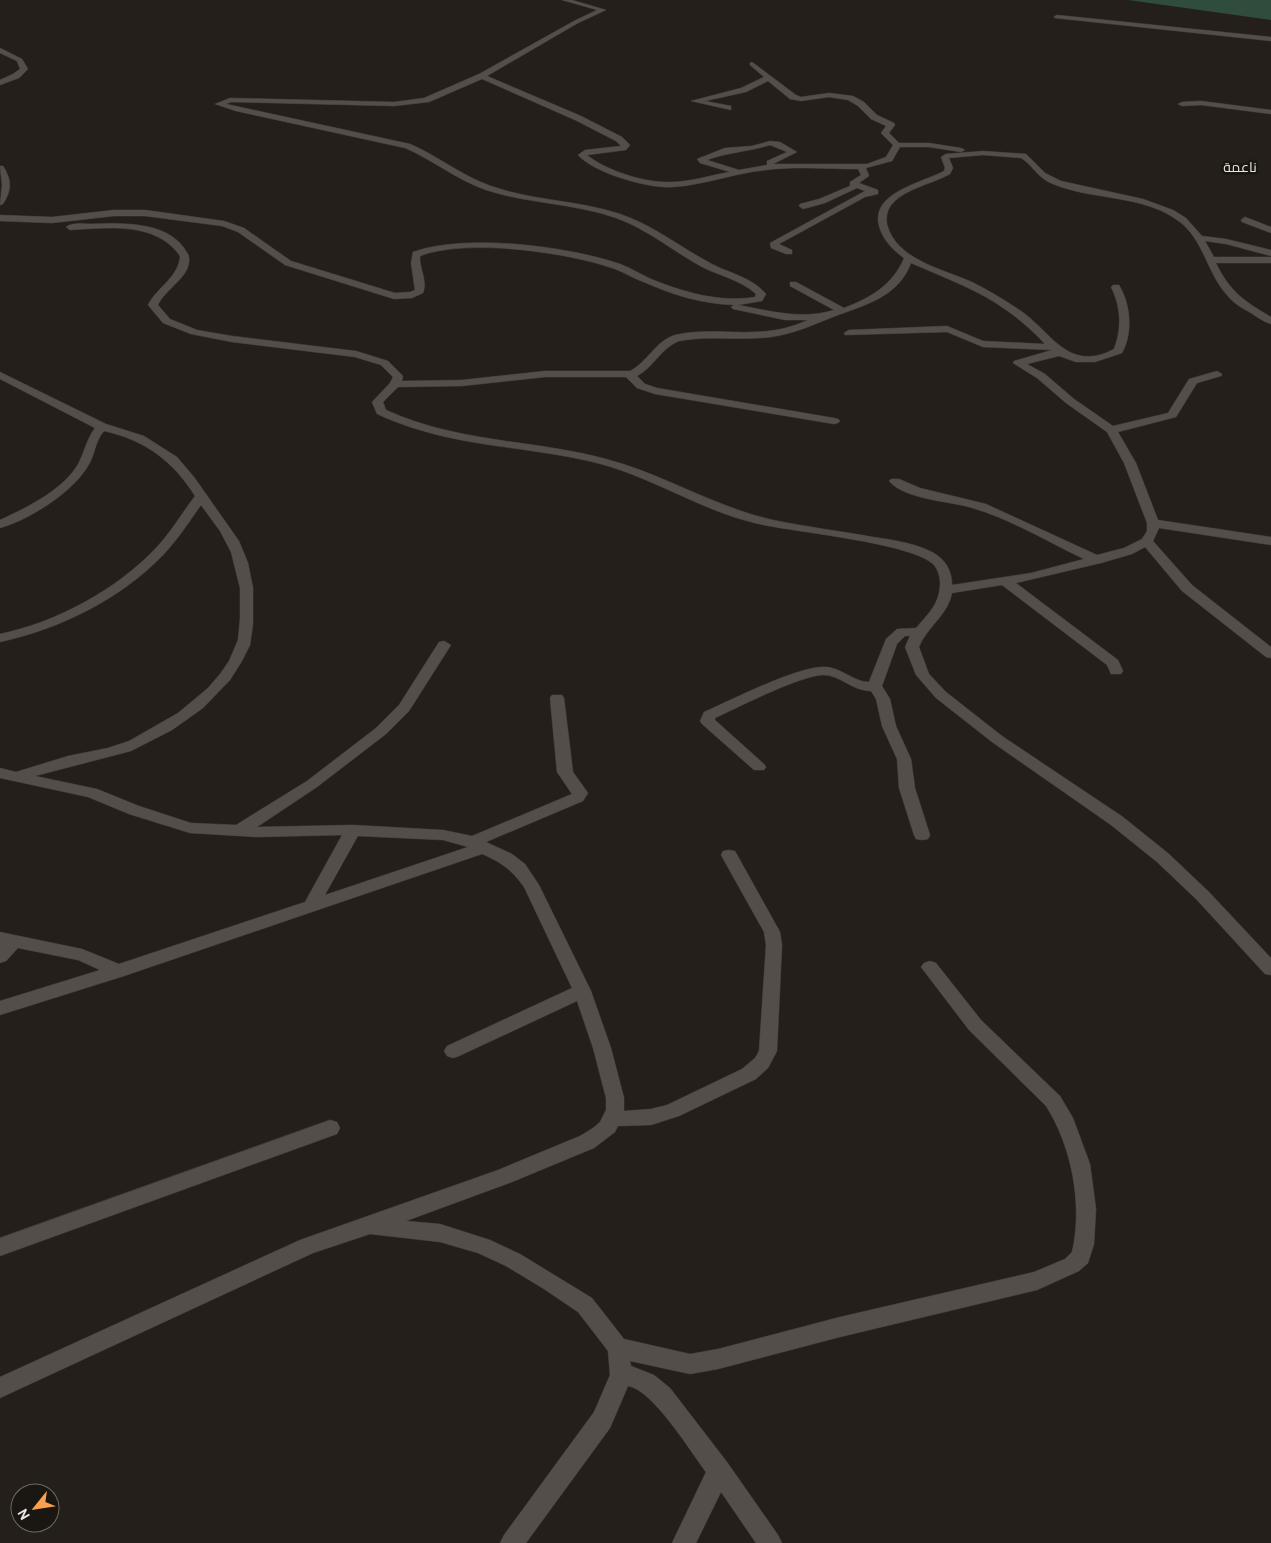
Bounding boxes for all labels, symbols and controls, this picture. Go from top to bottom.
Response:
district label: ناعمة [1223,160,1257,177]
north arrow [10,1483,60,1533]
text: N [15,1505,35,1522]

